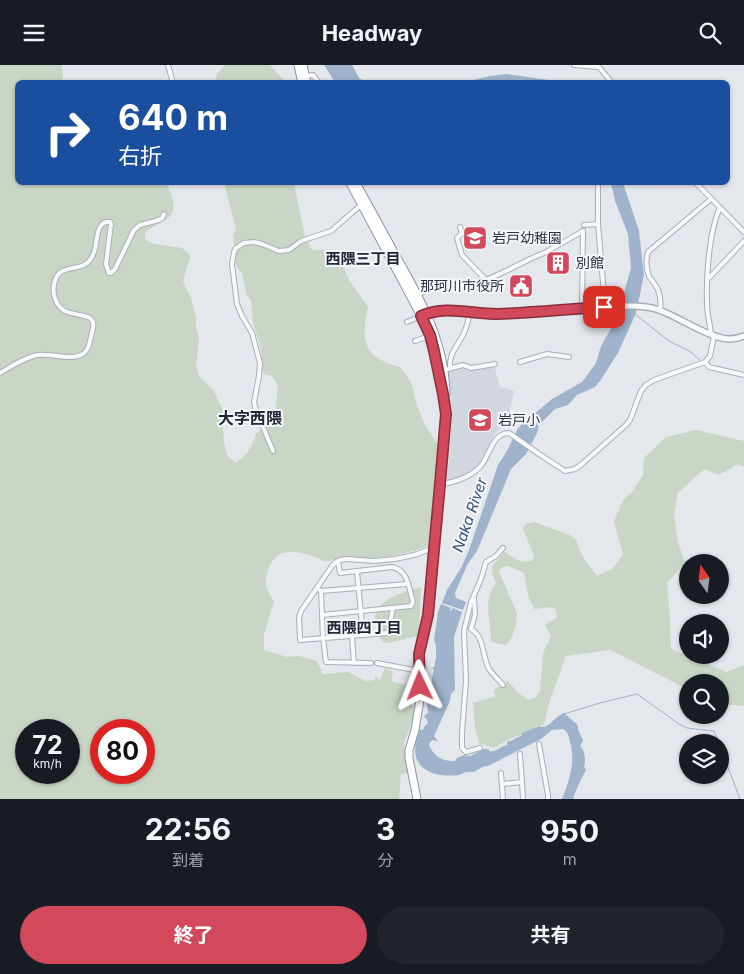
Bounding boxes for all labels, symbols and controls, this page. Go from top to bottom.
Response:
icon: menu [20,19,48,47]
icon: search [696,19,724,47]
text: Headway [322,20,422,46]
text: 640 m [118,96,228,138]
icon: right [35,100,100,165]
text: 右折 [118,143,162,169]
school or university icon: 岩戸幼稚園 [462,225,488,251]
place label: 岩戸幼稚園 [492,229,562,246]
district label: 西隈三丁目 [325,249,401,268]
building icon: 別館 [545,250,571,276]
place label: 別館 [576,254,604,271]
public building icon: 那珂川市役所 [508,273,534,299]
place label: 那珂川市役所 [420,277,504,294]
pin [583,286,625,328]
icon: arrive [590,293,618,321]
school or university icon: 岩戸小 [467,407,493,433]
district label: 大字西隈 [218,408,282,428]
place label: 岩戸小 [498,411,540,428]
water label: Naka River [448,475,491,555]
north arrow [679,554,729,604]
map controls [679,554,729,784]
button: sound [679,614,729,664]
district label: 西隈四丁目 [326,618,402,637]
position arrow [393,659,445,711]
button: search [679,674,729,724]
speed limit sign: 80 [90,719,155,784]
text: 72 [32,730,63,760]
button: layers [679,734,729,784]
text: km/h [33,756,62,771]
text: 22:56 [145,811,231,847]
text: 3 [376,811,395,847]
text: 950 [540,813,599,849]
text: m [563,849,577,869]
text: 到着 [172,850,204,870]
text: 分 [378,850,394,870]
button: 終了 [20,906,367,964]
button: 共有 [377,906,724,964]

